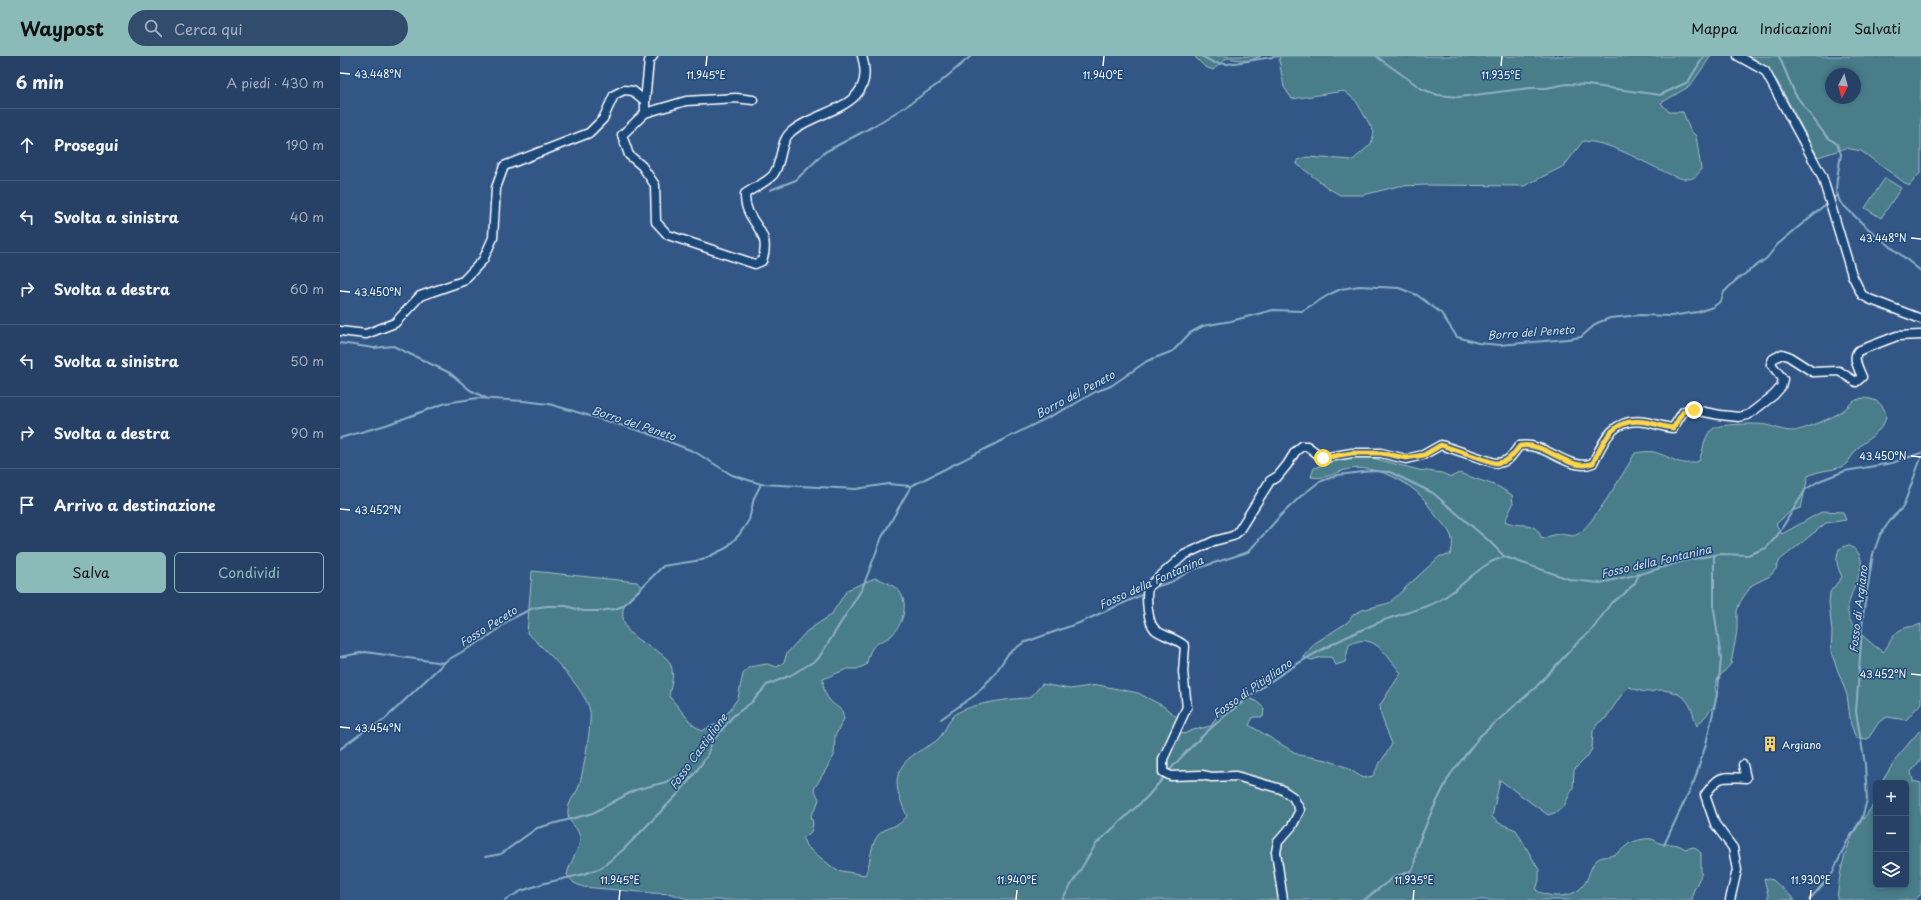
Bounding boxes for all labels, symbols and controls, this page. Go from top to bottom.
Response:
search box [128,10,408,46]
text: Waypost [20,14,104,42]
icon: search [142,17,164,39]
text: Cerca qui [174,17,243,40]
text: Mappa [1691,18,1738,39]
text: Indicazioni [1760,18,1832,39]
text: Salvati [1854,18,1901,39]
text: 43.448°N [354,66,402,81]
text: 11.945°E [686,67,726,82]
text: 11.940°E [1083,67,1123,82]
text: 11.935°E [1481,67,1521,82]
north arrow [1825,68,1861,104]
text: 6 min [16,69,64,95]
text: A piedi · 430 m [226,73,324,92]
text: Prosegui [54,133,118,156]
icon: ahead [16,134,38,156]
text: 190 m [285,135,324,154]
text: Svolta a sinistra [54,205,179,228]
icon: left [16,206,38,228]
text: 40 m [290,207,324,226]
text: 43.448°N [1859,230,1907,245]
text: Svolta a destra [54,277,170,300]
icon: right [16,278,38,300]
text: 60 m [290,279,324,298]
text: 43.450°N [354,284,402,299]
water label: Borro del Peneto [1487,320,1576,344]
text: Svolta a sinistra [54,349,179,372]
icon: left [16,350,38,372]
text: 50 m [290,351,324,370]
water label: Borro del Peneto [1032,366,1118,422]
water label: Borro del Peneto [590,401,679,445]
route end [1685,401,1703,419]
text: Svolta a destra [54,421,170,444]
icon: right [16,422,38,444]
text: 90 m [291,423,324,442]
text: 43.450°N [1859,448,1907,463]
route start [1314,449,1332,467]
text: Arrivo a destinazione [54,493,216,516]
icon: arrive [16,494,38,516]
text: 43.452°N [355,502,402,517]
water label: Fosso della Fontanina [1599,540,1714,582]
water label: Fosso della Fontanina [1096,551,1207,613]
button: Salva [16,552,166,593]
button: Condividi [174,552,324,593]
water label: Fosso di Argiano [1844,564,1872,653]
water label: Fosso Peceto [456,601,521,650]
water label: Fosso di Pitigliano [1209,654,1296,722]
text: 43.452°N [1860,666,1907,681]
water label: Fosso Castiglione [665,709,732,792]
text: 43.454°N [355,720,401,735]
building icon: Argiano [1761,735,1779,753]
place label: Argiano [1782,737,1821,752]
map controls [1873,780,1909,888]
button: + [1873,780,1909,816]
button: − [1873,816,1909,852]
button: layers [1873,852,1909,888]
text: 11.945°E [600,872,640,887]
text: 11.940°E [997,872,1037,887]
text: 11.935°E [1394,872,1434,887]
text: 11.930°E [1791,872,1831,887]

